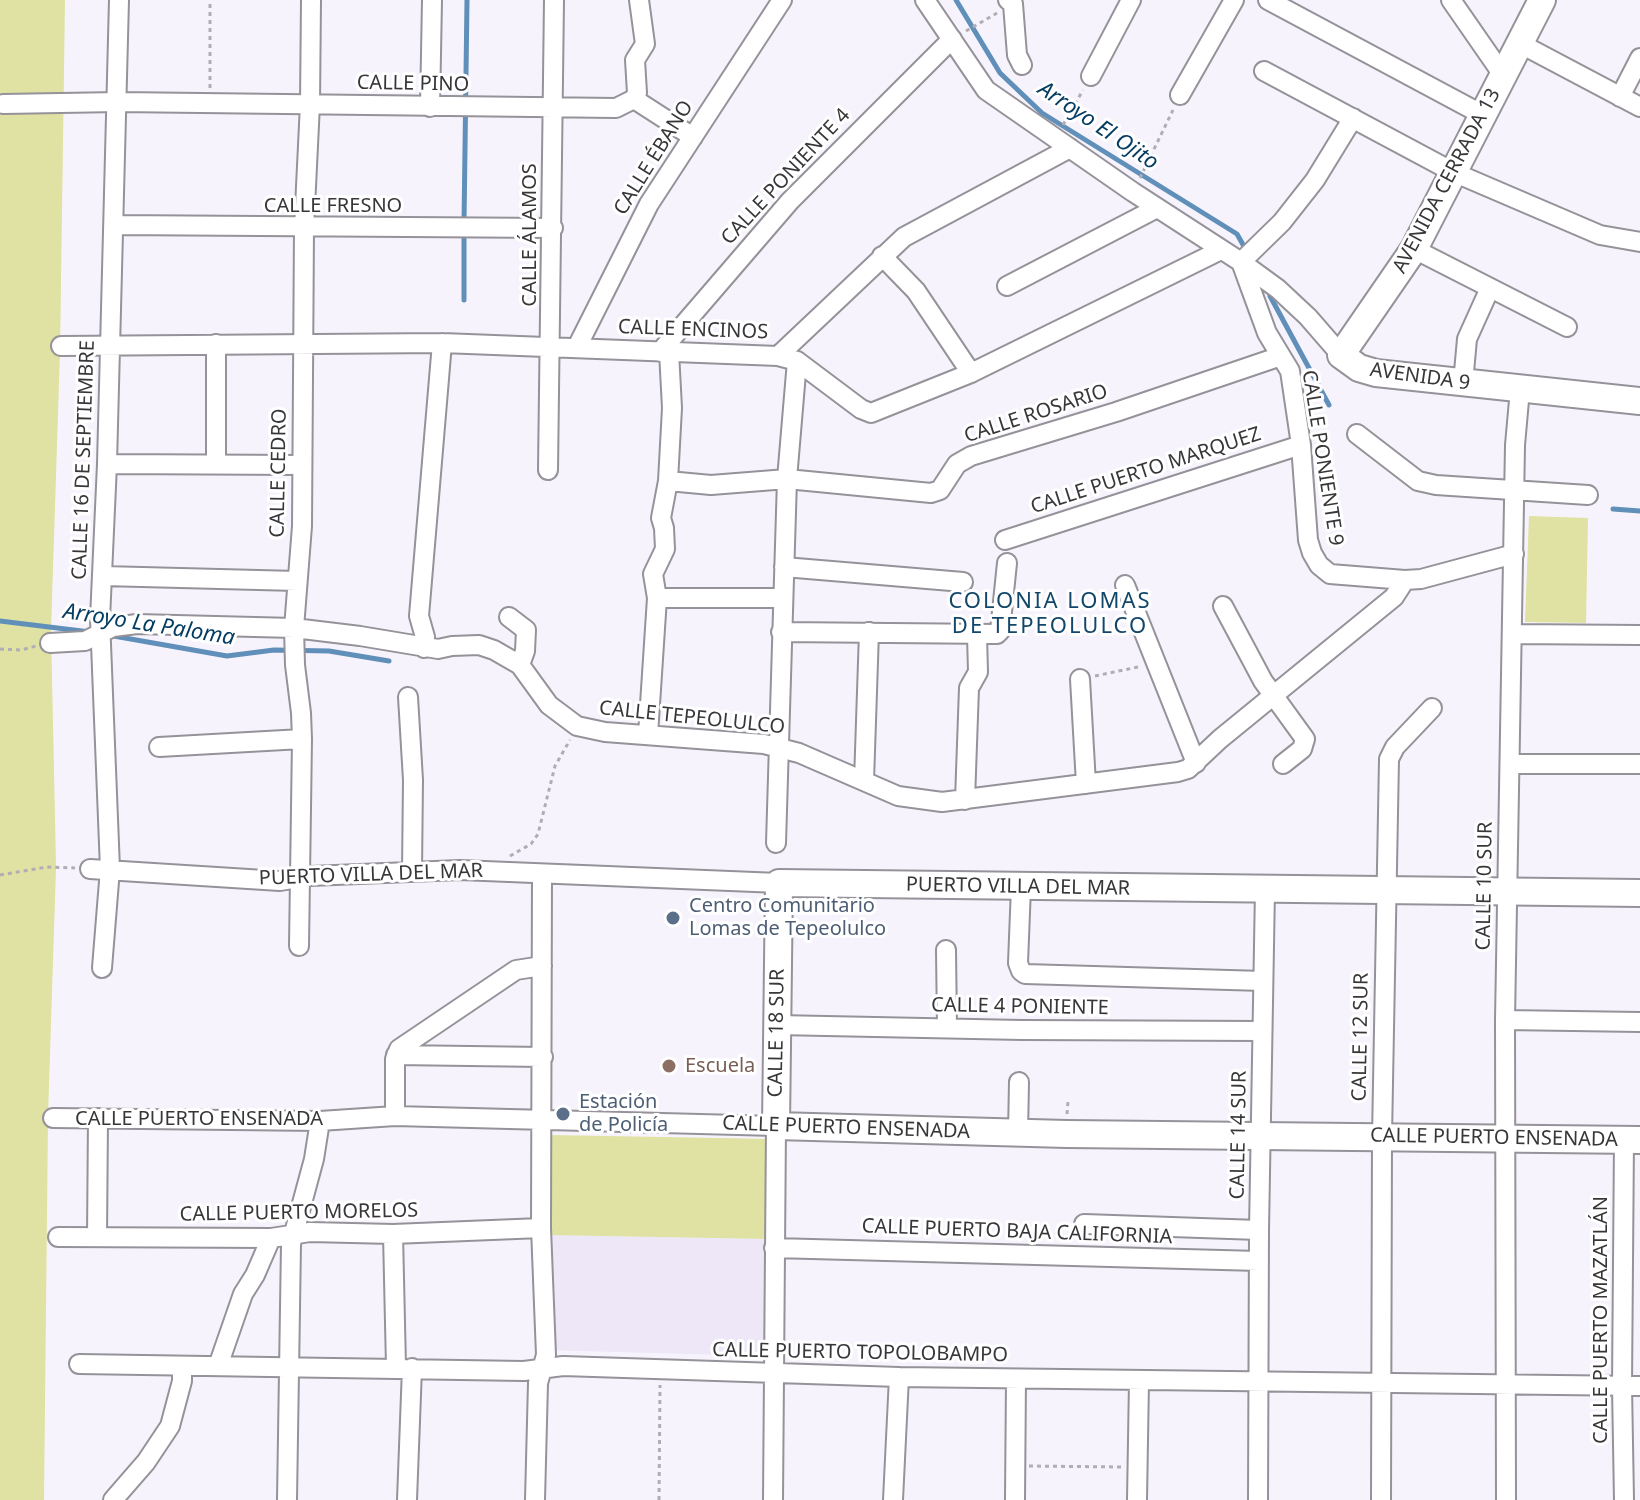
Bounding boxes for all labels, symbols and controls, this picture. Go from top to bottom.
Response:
street label: CALLE PINO [357,71,469,97]
water label: Arroyo El Ojito [1033,76,1163,176]
street label: AVENIDA CERRADA 13 [1388,85,1506,277]
street label: CALLE ÉBANO [609,96,699,220]
street label: CALLE PONIENTE 4 [717,104,855,250]
street label: CALLE ÁLAMOS [518,163,542,307]
street label: CALLE FRESNO [264,194,402,218]
street label: CALLE ENCINOS [618,315,768,345]
street label: CALLE 16 DE SEPTIEMBRE [68,340,100,580]
street label: AVENIDA 9 [1368,358,1472,396]
street label: CALLE PONIENTE 9 [1296,368,1348,548]
street label: CALLE ROSARIO [961,380,1111,448]
street label: CALLE CEDRO [266,408,292,538]
street label: CALLE PUERTO MARQUEZ [1028,422,1264,520]
district label: COLONIA LOMAS DE TEPEOLULCO [948,589,1152,640]
water label: Arroyo La Paloma [61,598,237,652]
street label: CALLE TEPEOLULCO [598,696,786,740]
street label: CALLE 10 SUR [1472,821,1498,951]
street label: PUERTO VILLA DEL MAR [258,859,484,891]
street label: PUERTO VILLA DEL MAR [906,873,1130,901]
place label: Centro Comunitario Lomas de Tepeolulco [689,894,886,941]
marker: Centro Comunitario Lomas de Tepeolulco [664,909,682,927]
street label: CALLE 18 SUR [764,968,790,1098]
street label: CALLE 12 SUR [1348,972,1374,1102]
street label: CALLE 4 PONIENTE [931,993,1109,1021]
place label: Escuela [685,1054,755,1078]
marker: Escuela [660,1057,678,1075]
street label: CALLE 14 SUR [1226,1070,1252,1200]
place label: Estación de Policía [579,1090,668,1137]
marker: Estación de Policía [554,1105,572,1123]
street label: CALLE PUERTO ENSENADA [75,1107,323,1131]
street label: CALLE PUERTO ENSENADA [722,1112,970,1144]
street label: CALLE PUERTO ENSENADA [1370,1124,1618,1152]
street label: CALLE PUERTO MAZATLÁN [1589,1196,1613,1444]
street label: CALLE PUERTO MORELOS [180,1199,418,1227]
street label: CALLE PUERTO BAJA CALIFORNIA [861,1215,1173,1249]
street label: CALLE PUERTO TOPOLOBAMPO [712,1338,1008,1368]

